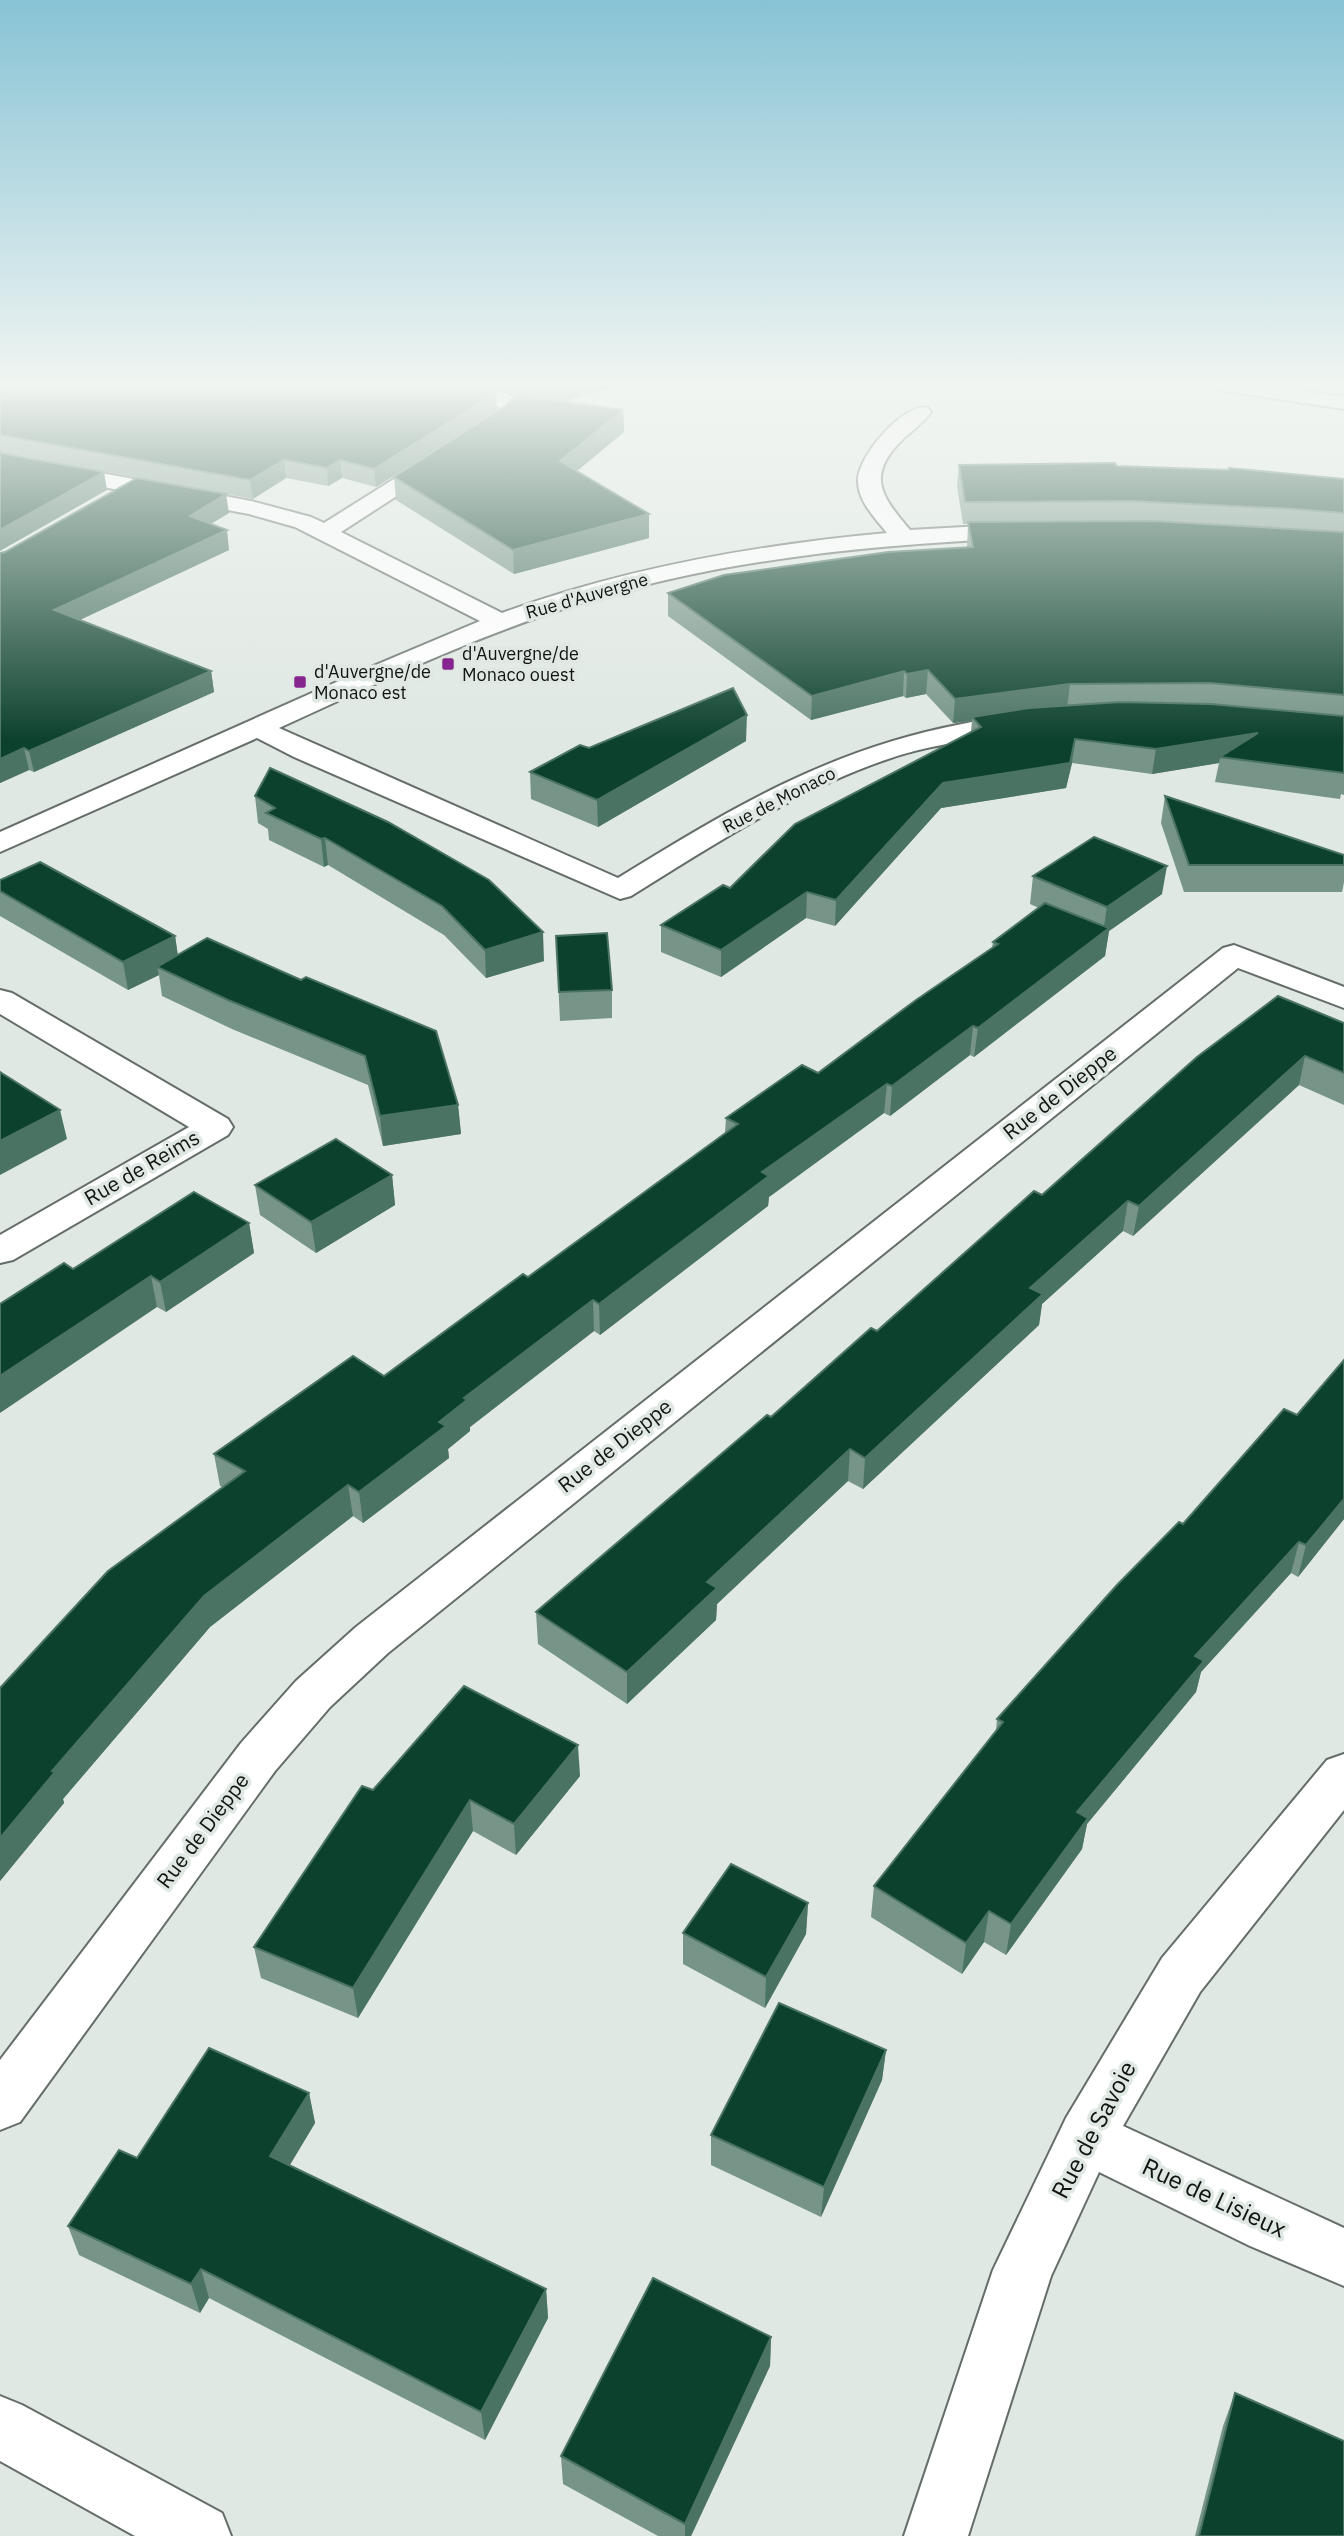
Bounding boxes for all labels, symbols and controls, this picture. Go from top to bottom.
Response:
street label: Rue d'Auvergne [523,567,651,624]
place label: d'Auvergne/de Monaco ouest [462,642,579,686]
marker: d'Auvergne/de Monaco ouest [440,656,456,672]
place label: d'Auvergne/de Monaco est [314,660,431,704]
marker: d'Auvergne/de Monaco est [292,674,308,690]
street label: Rue de Monaco [718,761,839,838]
street label: Rue de Dieppe [997,1039,1122,1146]
street label: Rue de Reims [79,1123,204,1212]
street label: Rue de Dieppe [552,1392,677,1499]
street label: Rue de Dieppe [150,1767,255,1894]
street label: Rue de Savoie [1043,2055,1143,2204]
street label: Rue de Lisieux [1137,2150,1292,2244]

